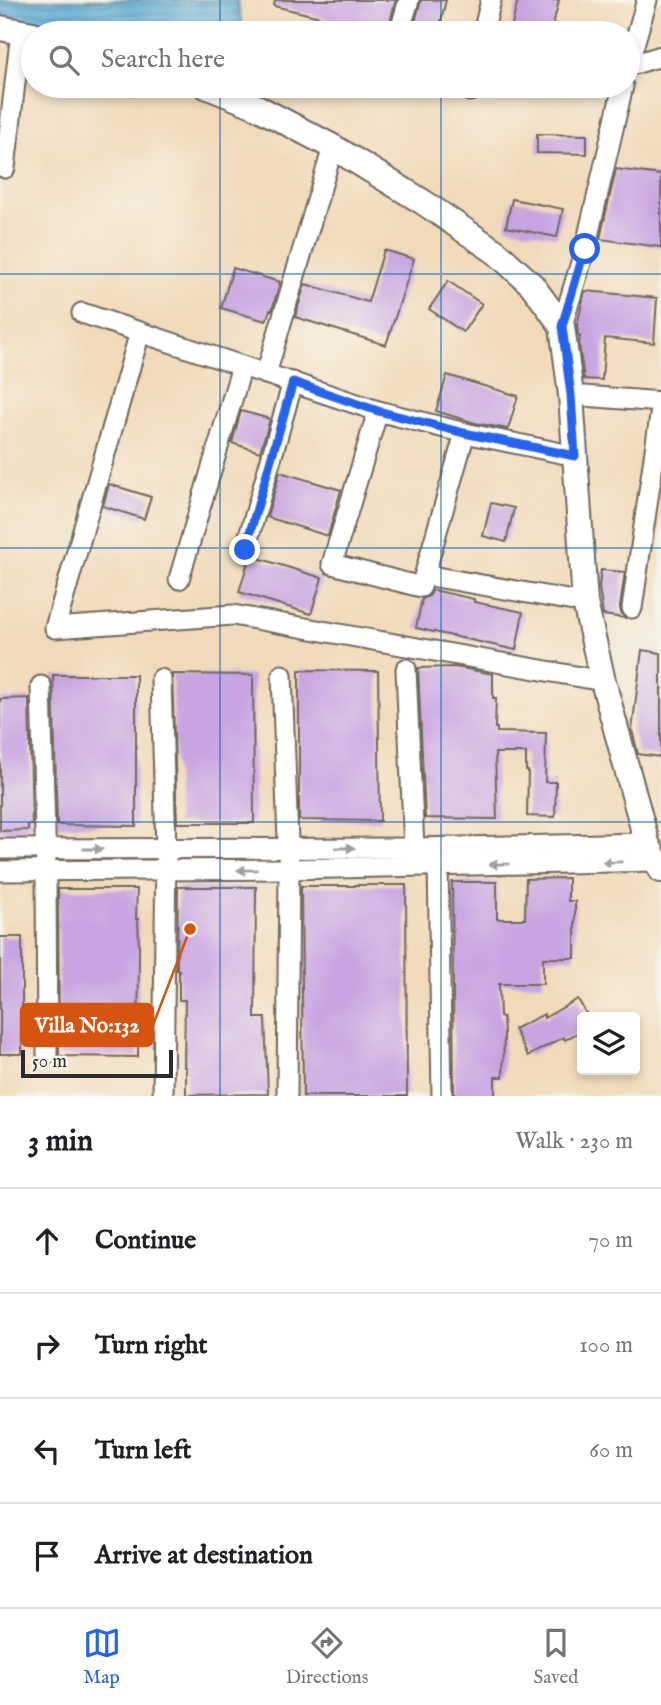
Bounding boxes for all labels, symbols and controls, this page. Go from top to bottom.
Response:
search box [21,21,640,98]
icon: search [45,41,83,79]
text: Search here [101,43,225,76]
route start [569,233,600,264]
route end [229,534,260,565]
one-way arrow [334,842,356,854]
one-way arrow [82,843,104,855]
one-way arrow [600,856,622,868]
one-way arrow [488,858,510,870]
one-way arrow [236,864,258,876]
callout: Villa No:132 [21,1004,153,1046]
map controls [577,1012,640,1075]
button: layers [577,1012,640,1075]
text: Villa No:132 [34,1013,139,1040]
scale bar [21,1047,173,1079]
text: 50 m [32,1050,67,1074]
text: 3 min [28,1123,93,1161]
text: Walk · 230 m [515,1127,633,1156]
icon: ahead [28,1222,66,1260]
text: Continue [95,1224,196,1257]
text: 70 m [588,1226,633,1255]
icon: right [28,1327,66,1365]
text: Turn right [95,1329,208,1362]
text: 100 m [579,1331,633,1360]
icon: left [28,1432,66,1470]
text: Turn left [95,1434,192,1467]
text: 60 m [589,1436,633,1465]
icon: arrive [28,1537,66,1575]
text: Arrive at destination [95,1539,313,1572]
tab: Map [83,1624,121,1690]
tab: Directions [286,1624,368,1690]
tab: Saved [533,1624,578,1690]

